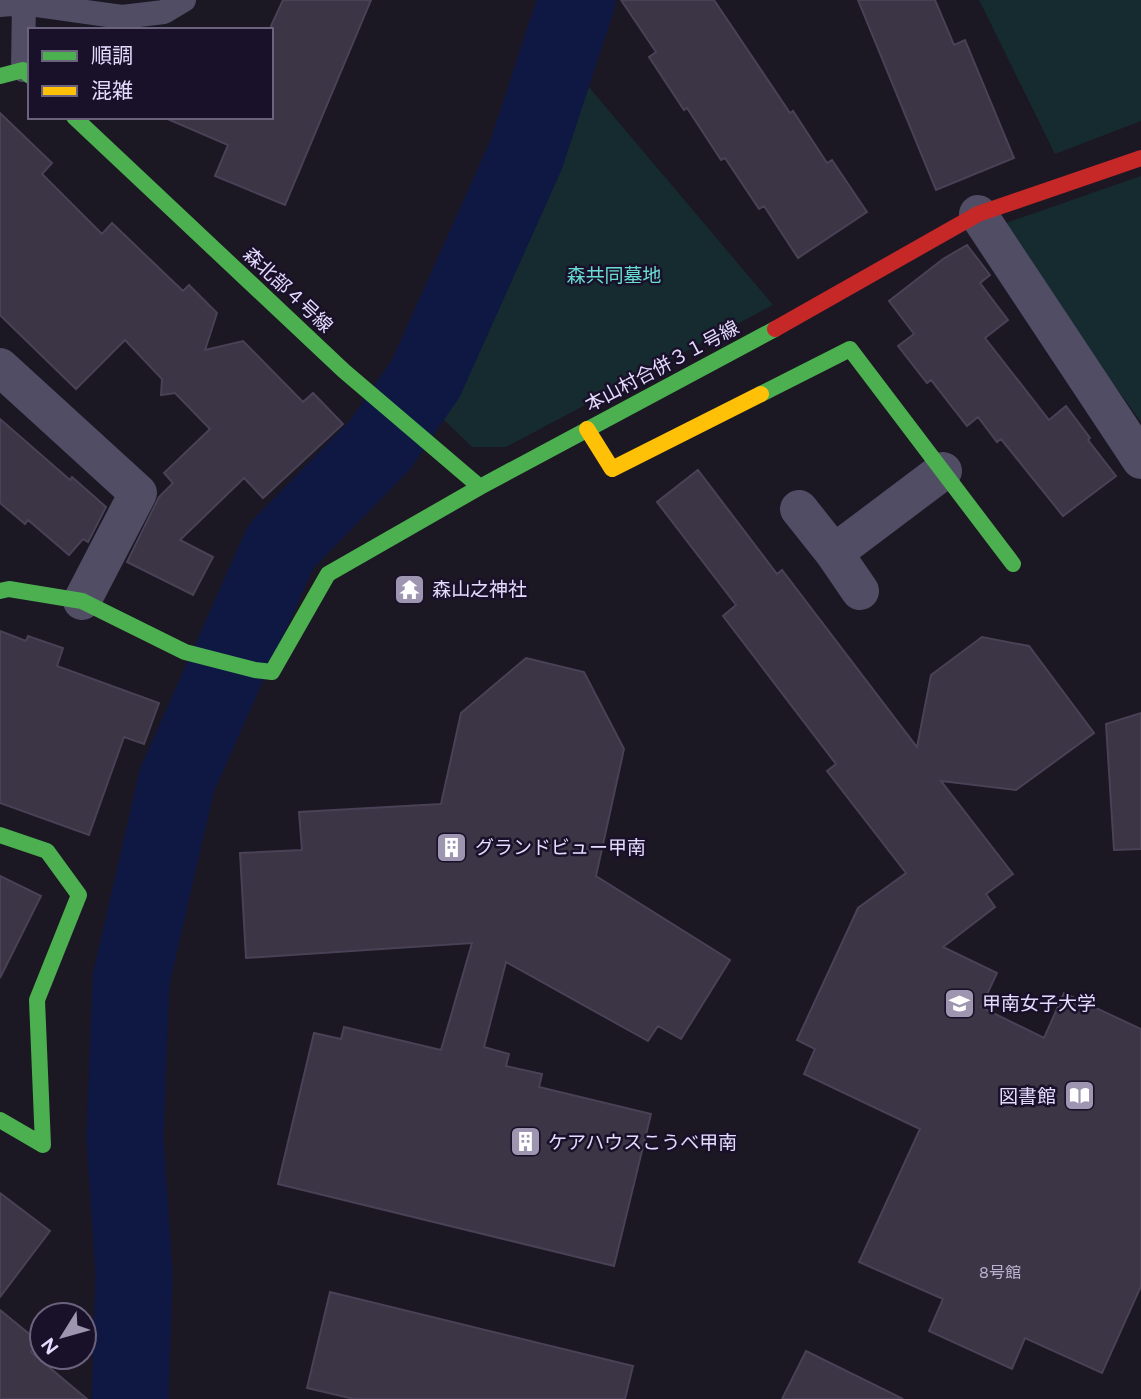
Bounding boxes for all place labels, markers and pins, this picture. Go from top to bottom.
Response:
temple icon: 森山之神社 [392,572,426,606]
place label: 森山之神社 [432,578,527,601]
building icon: グランドビュー甲南 [435,830,469,864]
place label: グランドビュー甲南 [475,836,646,859]
school or university icon: 甲南女子大学 [942,986,976,1020]
place label: 甲南女子大学 [982,992,1096,1015]
library icon: 図書館 [1062,1079,1096,1113]
place label: 図書館 [999,1085,1056,1108]
building icon: ケアハウスこうべ甲南 [508,1125,542,1159]
place label: ケアハウスこうべ甲南 [548,1131,737,1154]

